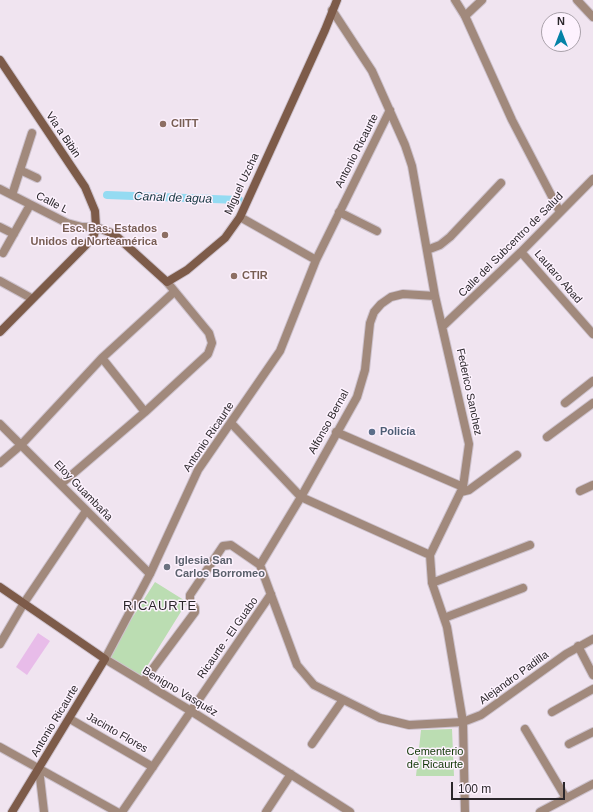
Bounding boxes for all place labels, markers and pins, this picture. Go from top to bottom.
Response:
place label: CIITT [171,117,198,131]
marker: CIITT [158,119,168,129]
place label: Esc. Bas. Estados Unidos de Norteamérica [30,222,157,248]
marker: Esc. Bas. Estados Unidos de Norteamérica [160,230,170,240]
place label: CTIR [242,269,268,283]
marker: CTIR [229,271,239,281]
place label: Policía [380,425,415,439]
marker: Policía [367,427,377,437]
place label: Iglesia San Carlos Borromeo [175,554,265,580]
marker: Iglesia San Carlos Borromeo [162,562,172,572]

